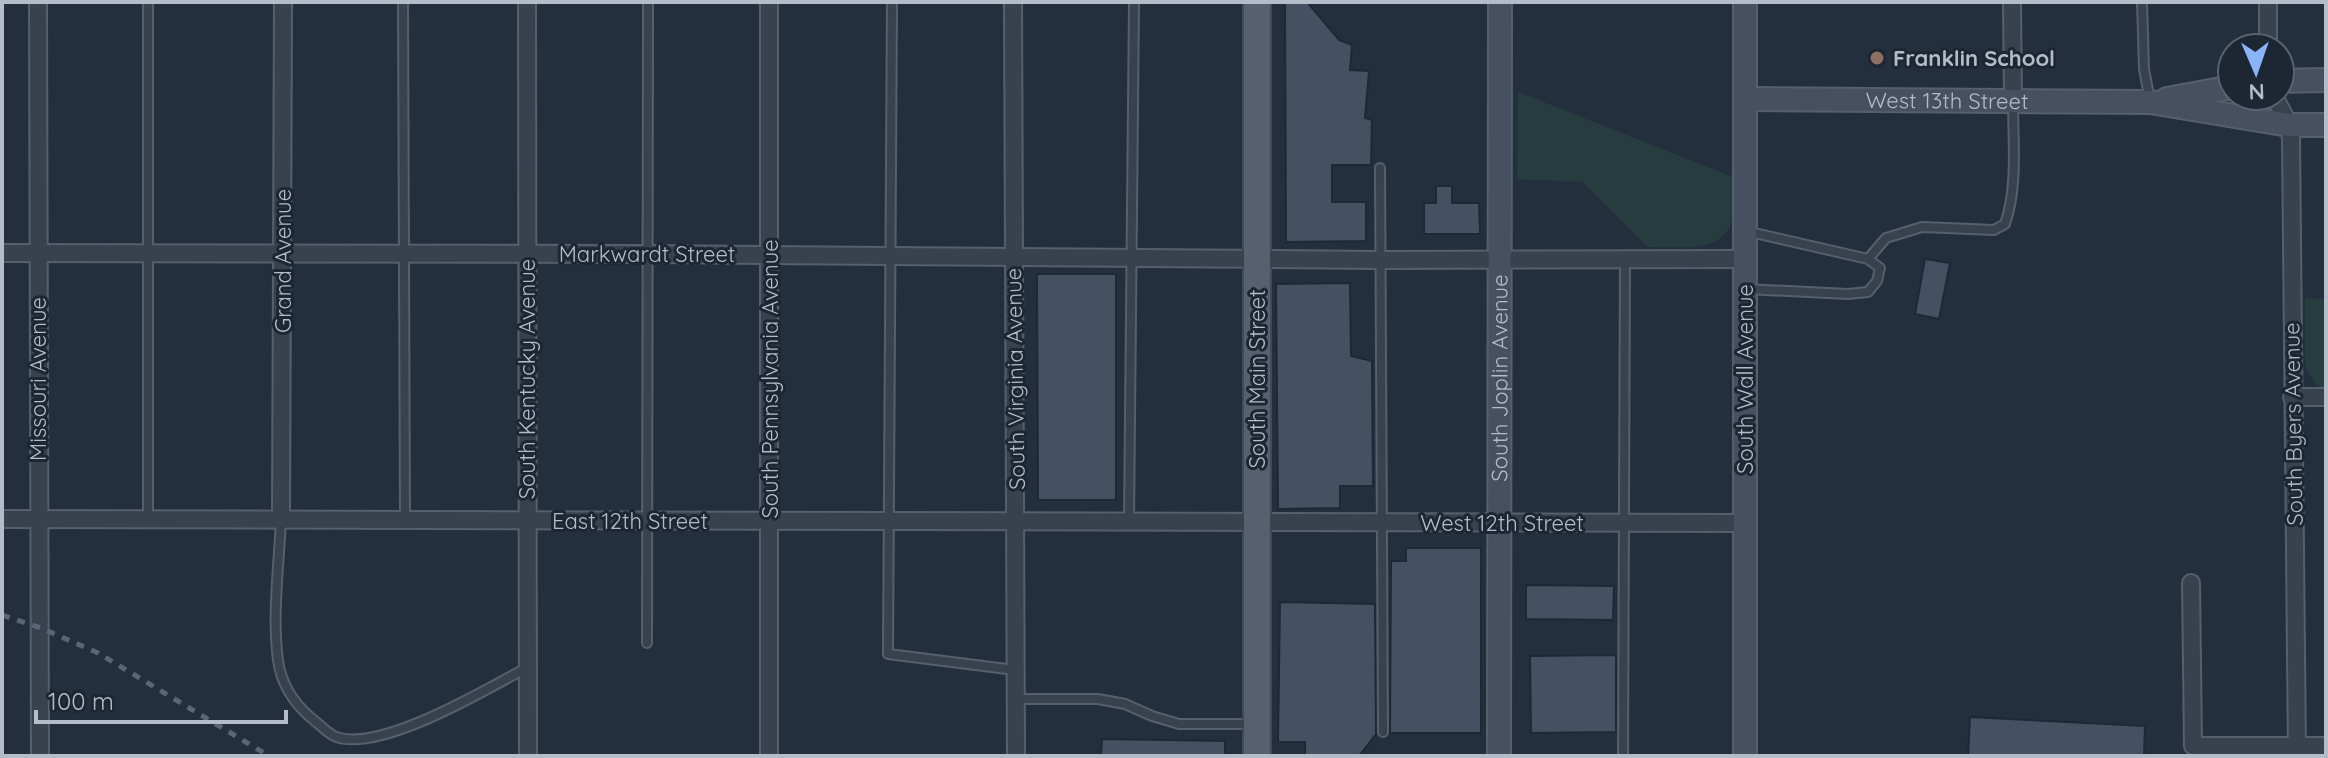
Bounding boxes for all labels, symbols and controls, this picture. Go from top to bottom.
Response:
north arrow [2216,32,2296,112]
place label: Franklin School [1893,44,2055,72]
marker: Franklin School [1868,49,1886,67]
text: N [2248,78,2265,106]
street label: West 13th Street [1865,86,2029,115]
street label: Grand Avenue [269,189,297,333]
street label: South Pennsylvania Avenue [756,239,784,519]
street label: Markwardt Street [559,240,735,268]
street label: South Kentucky Avenue [513,259,541,499]
street label: South Virginia Avenue [999,268,1031,490]
street label: South Joplin Avenue [1485,274,1514,482]
street label: South Wall Avenue [1731,284,1759,474]
street label: South Main Street [1243,289,1271,469]
street label: Missouri Avenue [24,297,52,461]
street label: South Byers Avenue [2277,322,2309,526]
street label: East 12th Street [552,507,708,535]
street label: West 12th Street [1420,509,1584,537]
scale bar [36,674,286,724]
text: 100 m [48,686,114,716]

